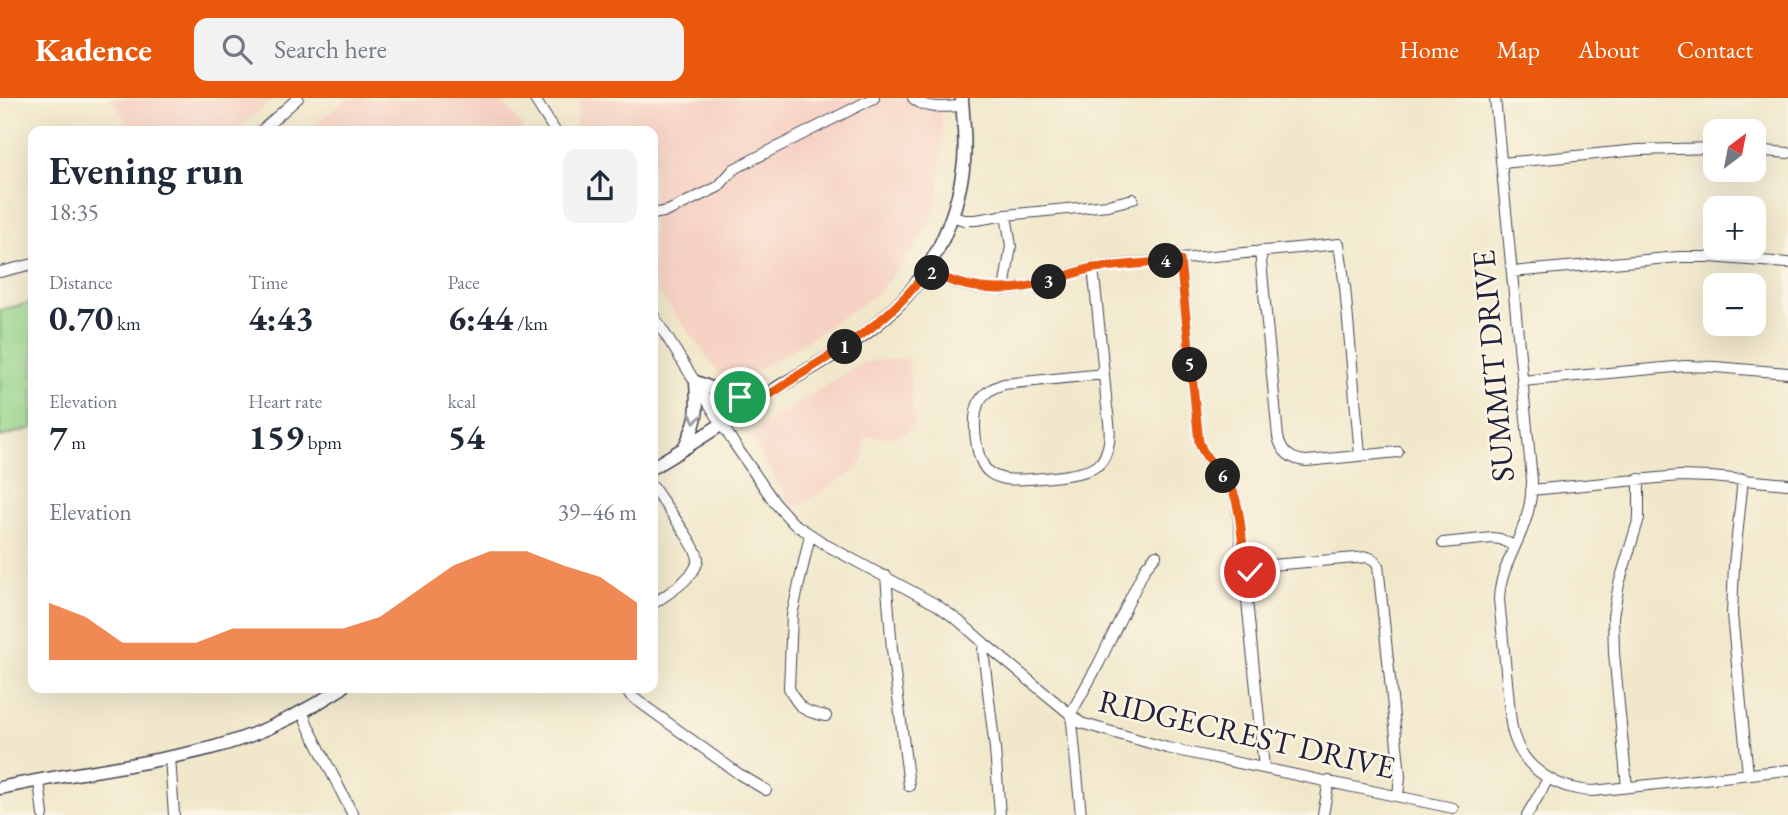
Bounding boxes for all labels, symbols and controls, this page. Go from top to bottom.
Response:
search box [194,18,684,81]
text: Kadence [35,28,152,71]
icon: search [218,30,256,68]
text: Search here [274,32,387,66]
text: Home [1399,34,1459,65]
text: Map [1497,34,1540,65]
text: About [1578,34,1639,65]
text: Contact [1677,34,1753,65]
north arrow [1703,119,1766,182]
map controls [1703,119,1766,336]
text: Evening run [49,146,244,195]
button: share [563,149,637,223]
button: + [1703,196,1766,259]
text: 18:35 [49,197,99,227]
pin: 4 [1148,244,1184,278]
text: 4 [1160,248,1171,273]
street label: SUMMIT DRIVE [1462,248,1524,484]
pin: 2 [914,256,950,290]
text: 2 [926,260,937,285]
pin: 3 [1032,264,1066,300]
text: 3 [1043,269,1054,294]
text: Distance [49,270,112,295]
text: Time [248,270,288,295]
text: Pace [448,270,480,295]
button: − [1703,273,1766,336]
text: 0.70 [49,295,113,340]
text: 4:43 [248,295,314,340]
text: 6:44 [448,295,513,340]
text: km [113,311,141,336]
text: /km [513,311,548,336]
pin: 1 [828,330,862,364]
text: 1 [839,334,850,359]
pin: 5 [1172,348,1208,382]
text: 5 [1184,352,1195,377]
pin [710,367,770,427]
icon: arrive [721,378,759,416]
text: Elevation [49,389,117,414]
text: Heart rate [248,389,322,414]
text: kcal [448,389,476,414]
one-way arrow [688,411,703,423]
text: 7 [49,414,68,459]
text: 159 [248,414,304,459]
text: 54 [448,414,485,459]
text: m [68,430,86,455]
text: bpm [304,430,342,455]
pin: 6 [1206,458,1240,494]
text: 6 [1217,463,1228,488]
text: Elevation [49,497,132,527]
text: 39–46 m [558,497,637,527]
pin [1220,542,1280,602]
icon: check [1231,553,1269,591]
street label: RIDGECREST DRIVE [1095,679,1399,789]

